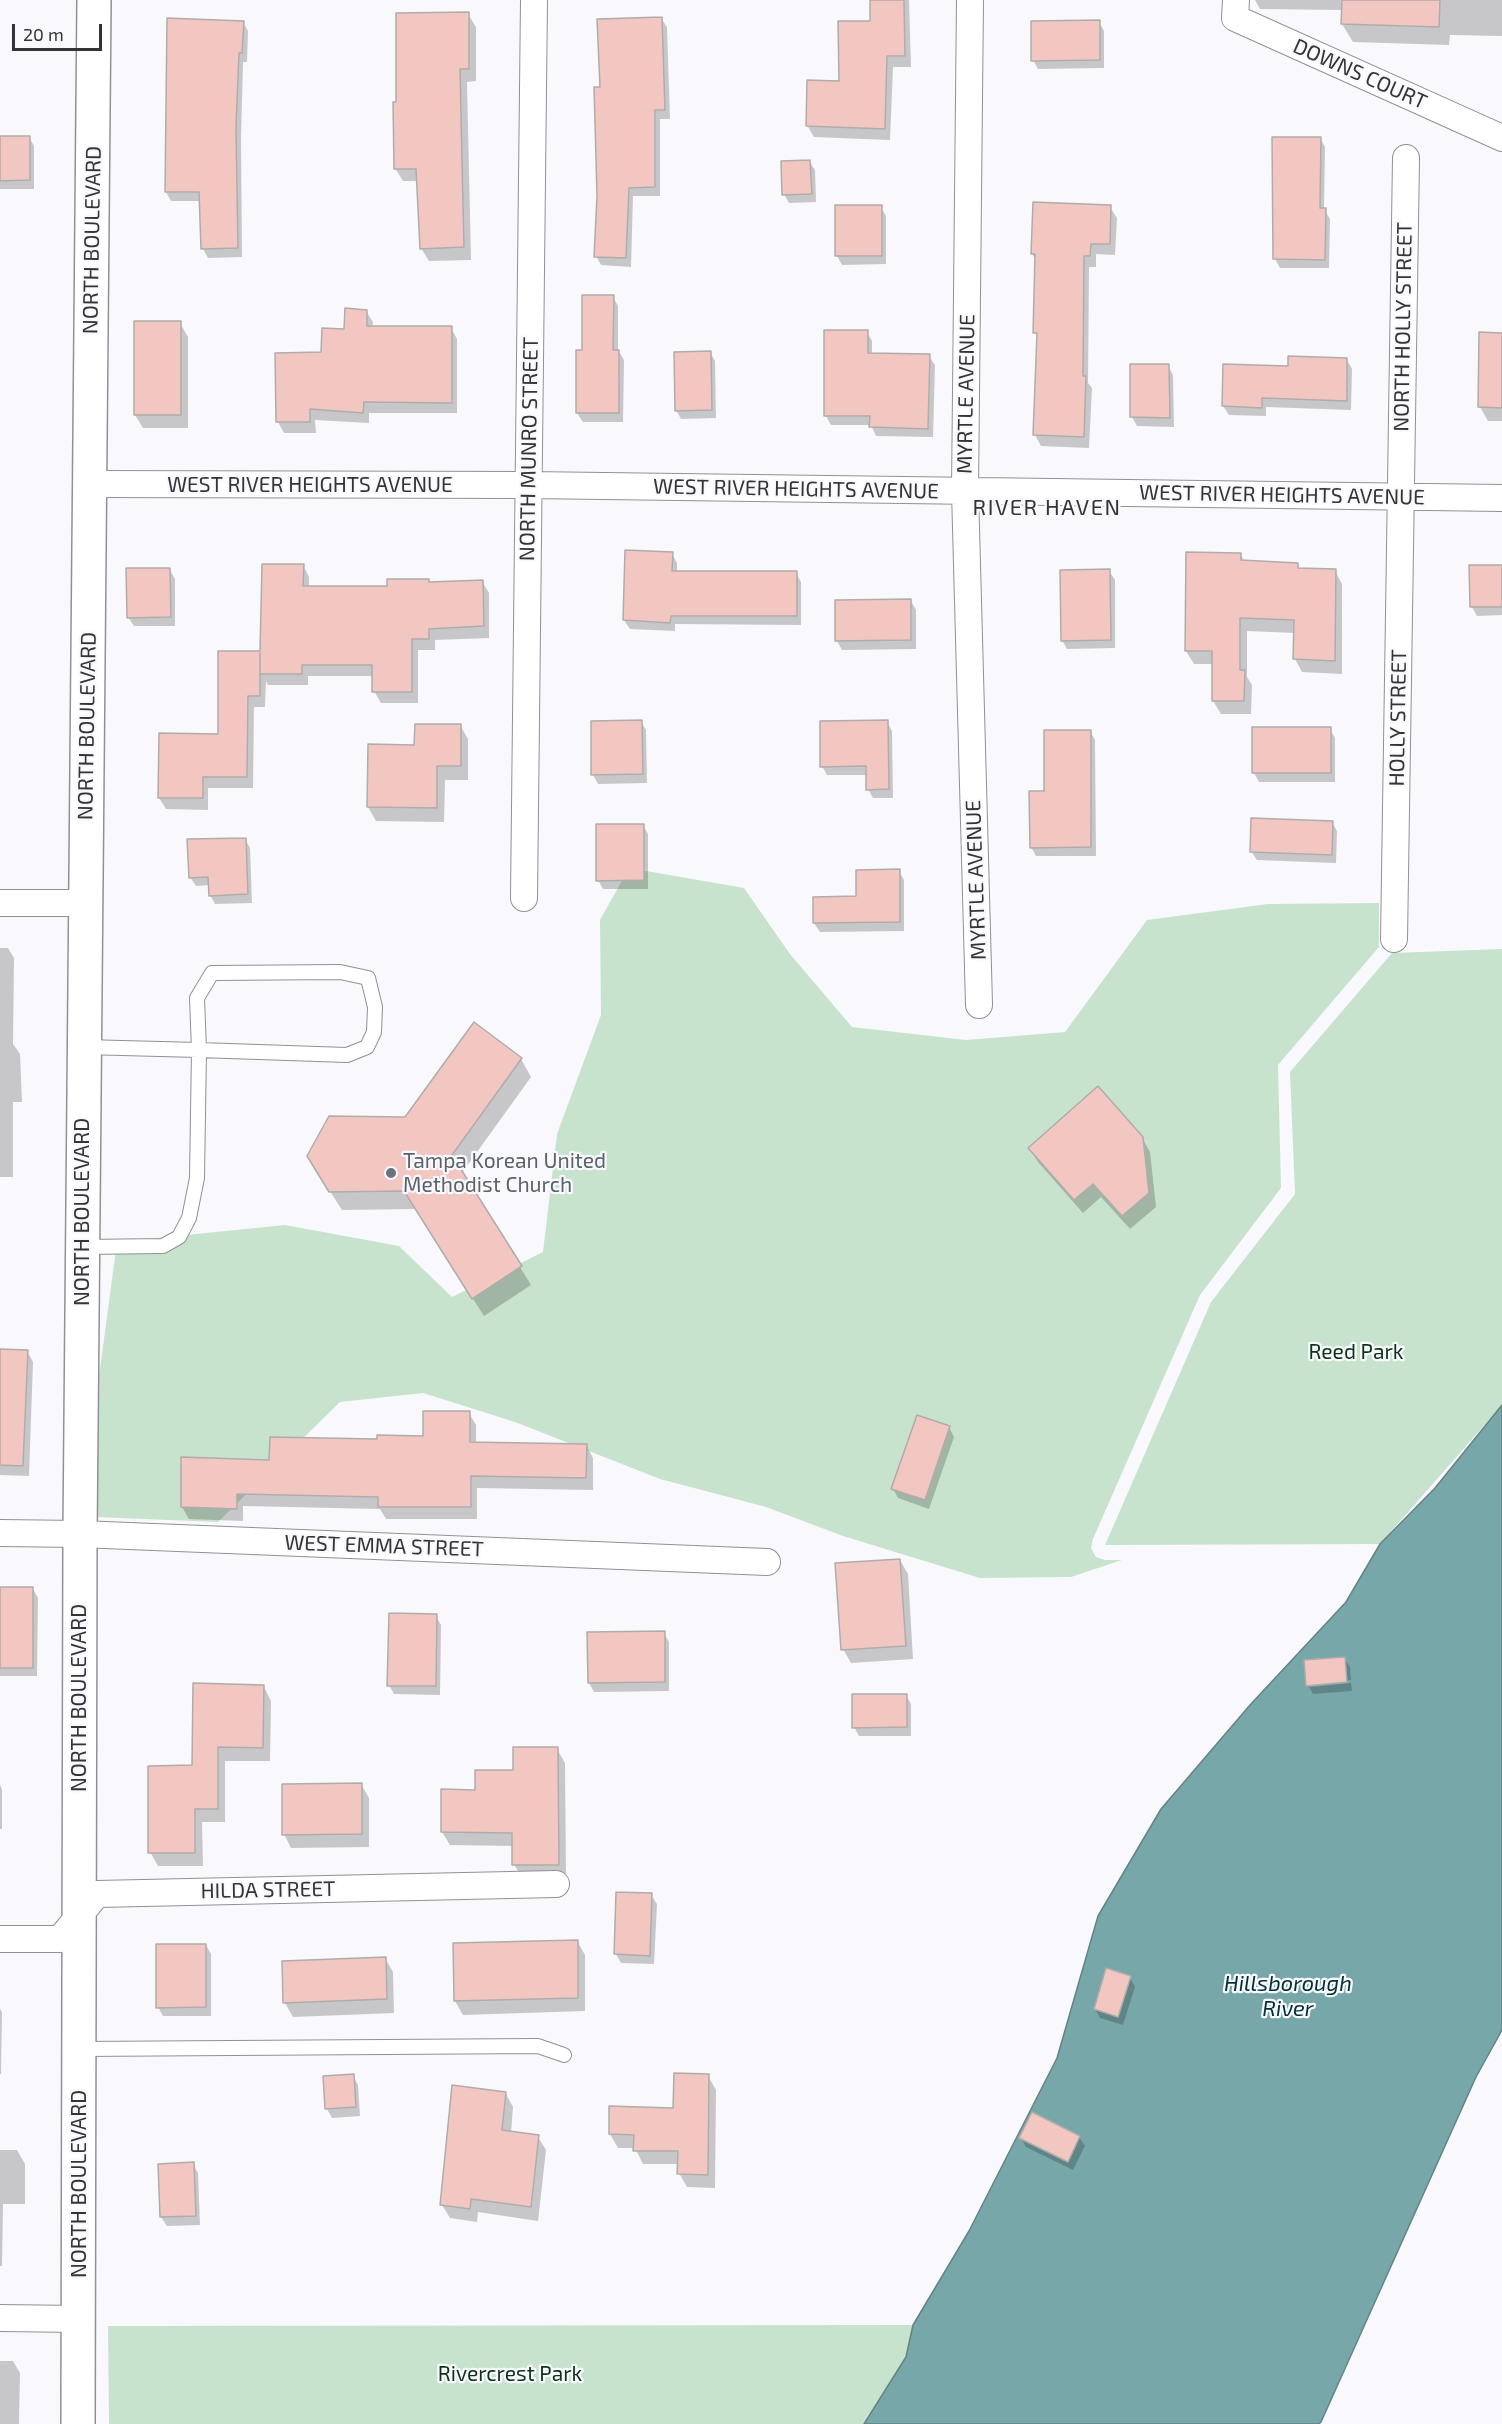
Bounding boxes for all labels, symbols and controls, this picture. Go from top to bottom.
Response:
scale bar [15,12,105,50]
text: 20 m [23,23,64,45]
street label: DOWNS COURT [1289,33,1431,115]
street label: NORTH BOULEVARD [78,146,106,334]
street label: NORTH HOLLY STREET [1389,222,1417,432]
street label: MYRTLE AVENUE [952,314,980,474]
street label: NORTH MUNRO STREET [514,337,544,561]
street label: WEST RIVER HEIGHTS AVENUE [167,472,453,498]
street label: WEST RIVER HEIGHTS AVENUE [653,474,939,504]
street label: WEST RIVER HEIGHTS AVENUE [1139,480,1425,510]
district label: RIVER HAVEN [973,495,1121,521]
street label: NORTH BOULEVARD [73,632,101,820]
street label: HOLLY STREET [1384,649,1412,787]
street label: MYRTLE AVENUE [961,800,991,960]
street label: NORTH BOULEVARD [69,1118,95,1306]
place label: Tampa Korean United Methodist Church [403,1148,606,1198]
marker: Tampa Korean United Methodist Church [384,1166,398,1180]
park label: Reed Park [1308,1339,1404,1365]
street label: WEST EMMA STREET [284,1530,484,1562]
street label: NORTH BOULEVARD [66,1604,92,1792]
street label: HILDA STREET [200,1876,336,1904]
water label: Hillsborough River [1224,1971,1352,2023]
street label: NORTH BOULEVARD [66,2090,92,2278]
park label: Rivercrest Park [438,2361,582,2387]

